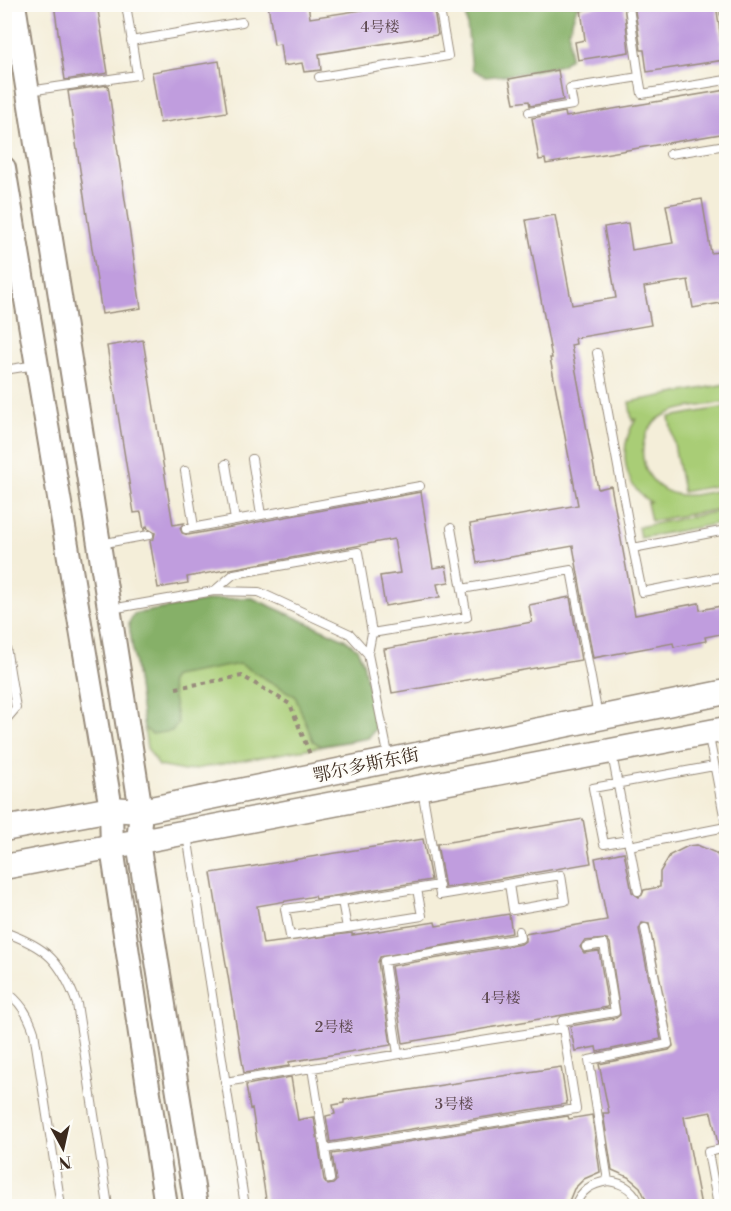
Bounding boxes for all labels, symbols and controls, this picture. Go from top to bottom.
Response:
house number: 4号楼 [361,18,399,37]
street label: 鄂尔多斯东街 [311,743,421,788]
house number: 4号楼 [482,989,520,1008]
house number: 2号楼 [315,1018,353,1037]
house number: 3号楼 [435,1095,473,1114]
north arrow [33,1118,93,1178]
text: N [57,1151,73,1173]

